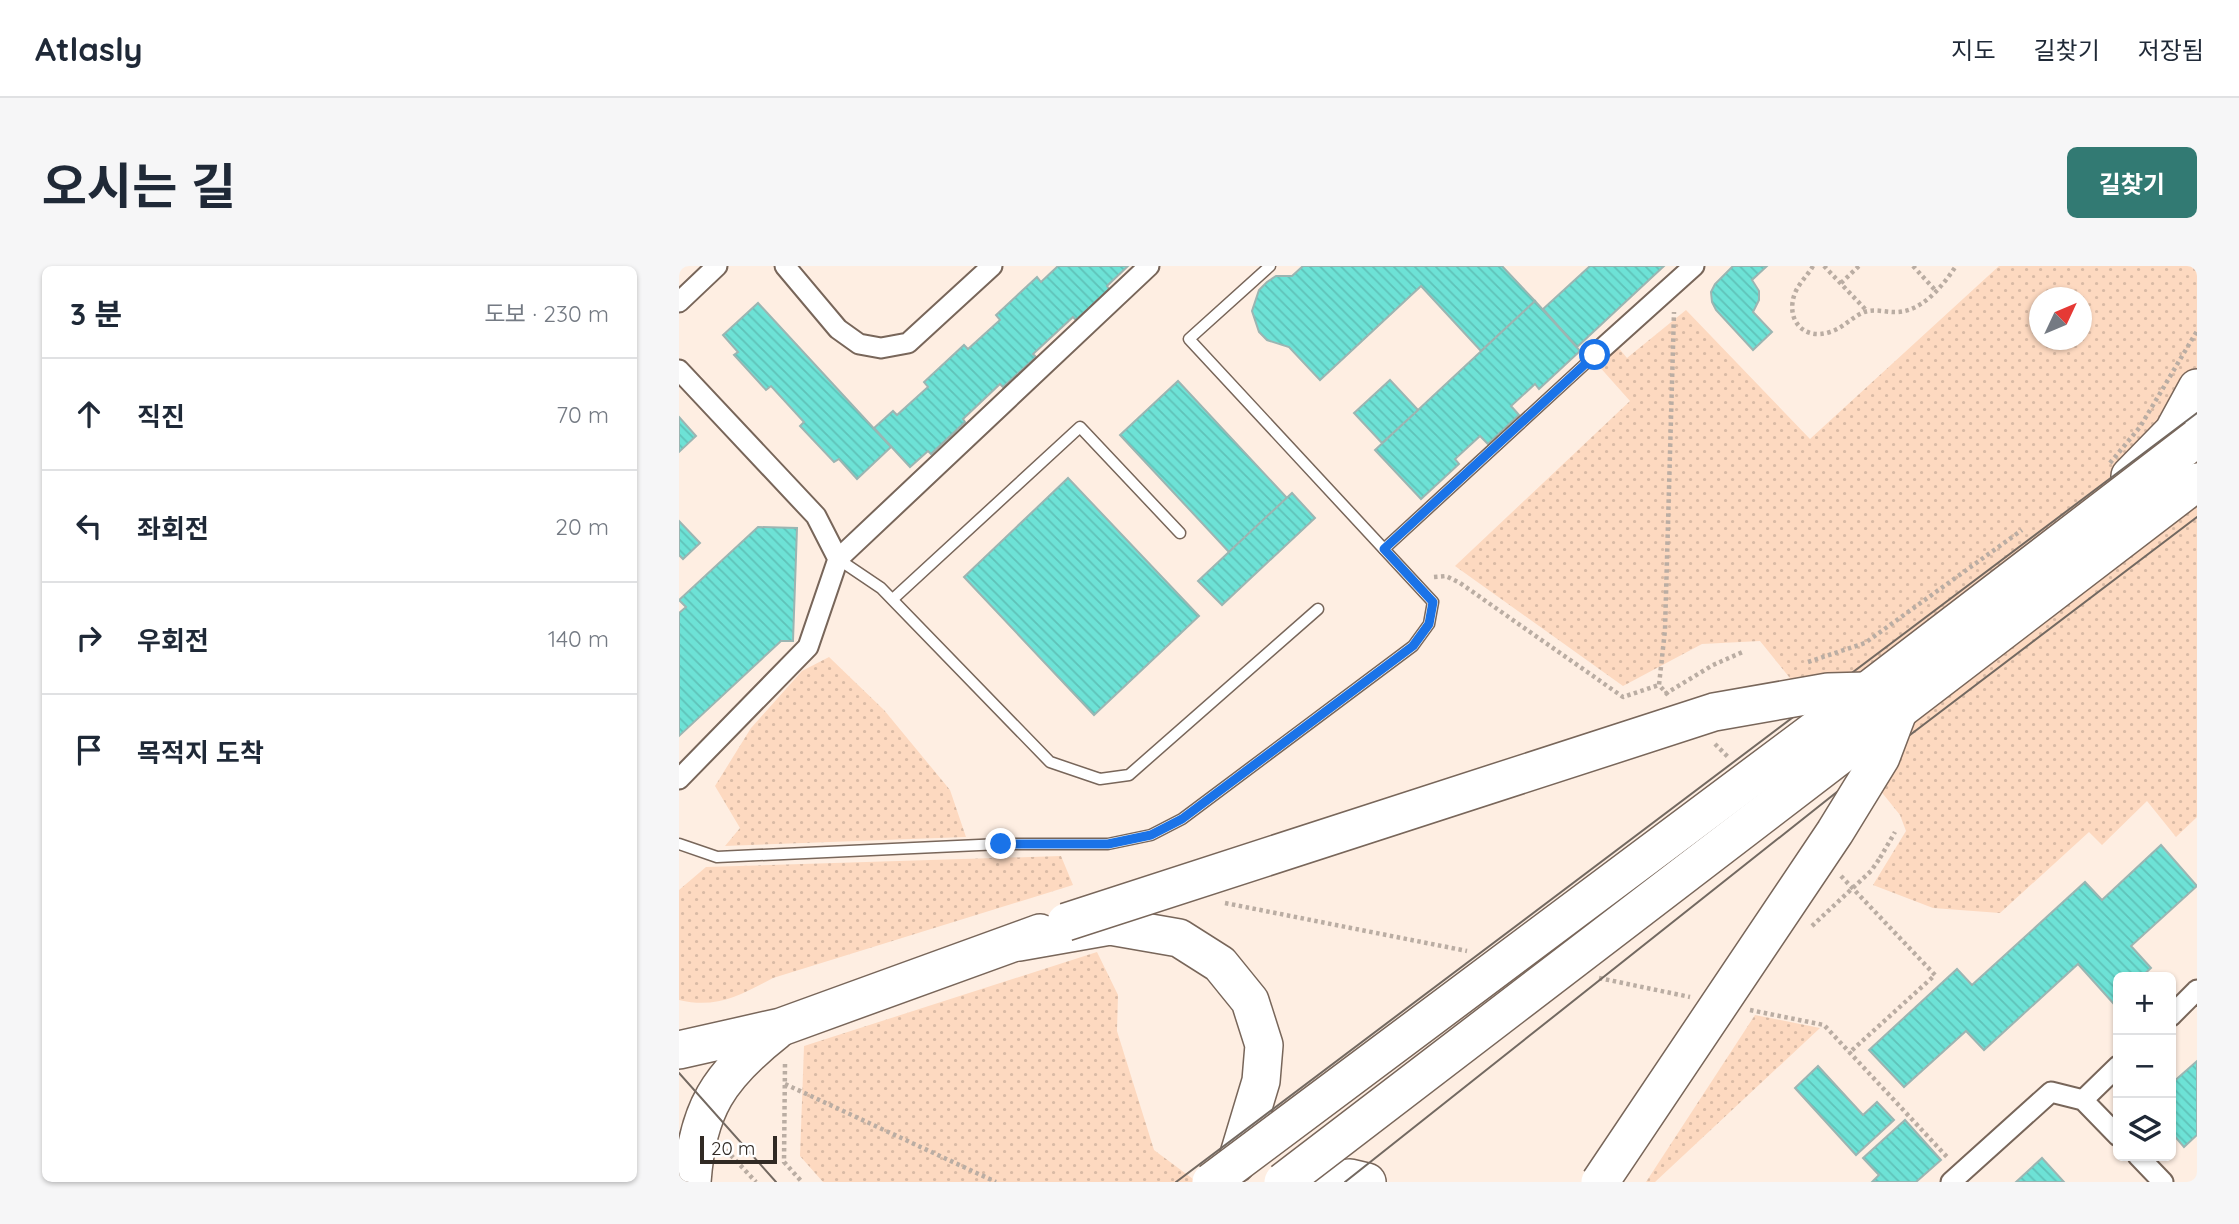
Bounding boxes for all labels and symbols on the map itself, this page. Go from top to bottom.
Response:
north arrow [2029,287,2092,350]
route start [1579,339,1610,370]
route end [985,828,1016,859]
scale bar [700,1133,777,1165]

